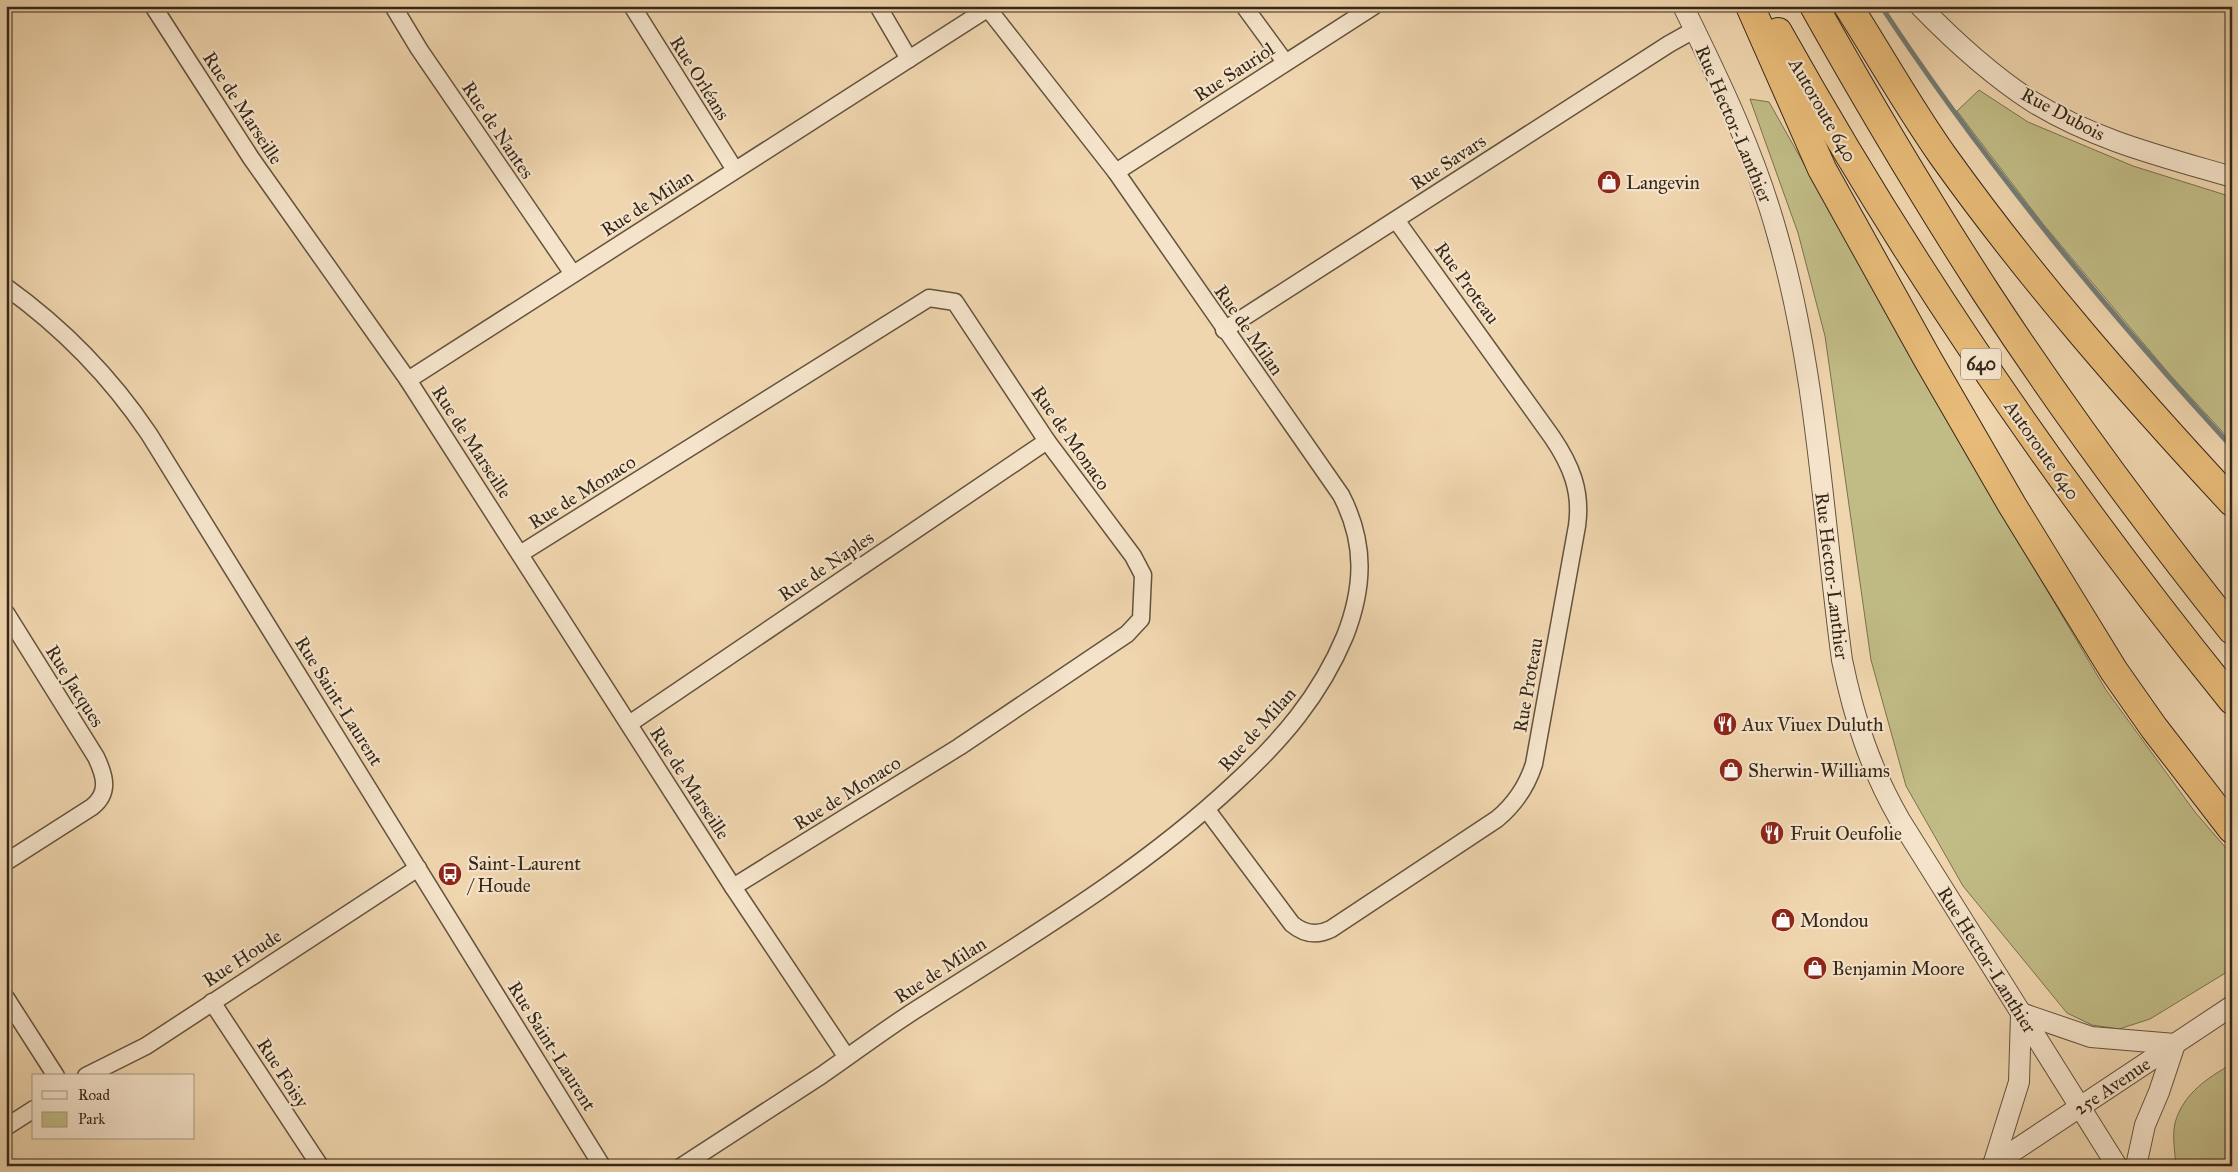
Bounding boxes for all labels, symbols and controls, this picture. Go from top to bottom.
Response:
street label: Rue Orléans [665,32,735,124]
street label: Rue Sauriol [1189,37,1279,107]
street label: Rue Hector-Lanthier [1690,42,1778,207]
street label: Rue de Marseille [198,47,288,169]
street label: Autoroute 640 [1784,53,1862,166]
street label: Rue de Nantes [457,77,539,183]
street label: Rue Dubois [2017,82,2109,146]
street label: Rue Savars [1406,129,1490,195]
street label: Rue de Milan [597,165,697,241]
shop icon: Langevin [1596,169,1622,195]
place label: Langevin [1626,171,1700,195]
street label: Rue Proteau [1430,238,1504,328]
street label: Rue de Milan [1209,280,1289,380]
road number: 640 [1961,348,2001,379]
street label: Rue de Marseille [427,381,517,503]
street label: Rue de Monaco [1027,381,1116,495]
street label: Autoroute 640 [1999,395,2085,504]
street label: Rue de Monaco [524,450,640,534]
street label: Rue Hector-Lanthier [1810,491,1854,662]
street label: Rue de Naples [774,526,878,606]
street label: Rue Saint-Laurent [290,632,388,770]
street label: Rue Proteau [1508,636,1548,734]
street label: Rue Jacques [40,641,109,732]
street label: Rue de Milan [1213,682,1301,776]
restaurant icon: Aux Viuex Duluth [1712,711,1738,737]
place label: Aux Viuex Duluth [1741,713,1884,736]
street label: Rue de Marseille [645,722,735,844]
street label: Rue de Monaco [789,751,905,835]
shop icon: Sherwin-Williams [1718,757,1744,783]
place label: Sherwin-Williams [1748,759,1890,782]
restaurant icon: Fruit Oeufolie [1759,820,1785,846]
place label: Fruit Oeufolie [1790,822,1902,845]
place label: Saint-Laurent / Houde [466,852,581,897]
bus stop icon: Saint-Laurent / Houde [437,861,463,887]
street label: Rue Hector-Lanthier [1933,882,2042,1038]
shop icon: Mondou [1770,907,1796,933]
place label: Mondou [1800,909,1869,932]
street label: Rue Houde [198,924,286,992]
street label: Rue de Milan [890,932,990,1008]
shop icon: Benjamin Moore [1802,955,1828,981]
place label: Benjamin Moore [1832,957,1965,980]
street label: Rue Saint-Laurent [503,977,601,1115]
street label: Rue Foisy [252,1034,315,1113]
street label: 25e Avenue [2069,1052,2155,1120]
legend [32,1074,195,1140]
text: Road [78,1086,110,1104]
text: Park [78,1110,105,1128]

